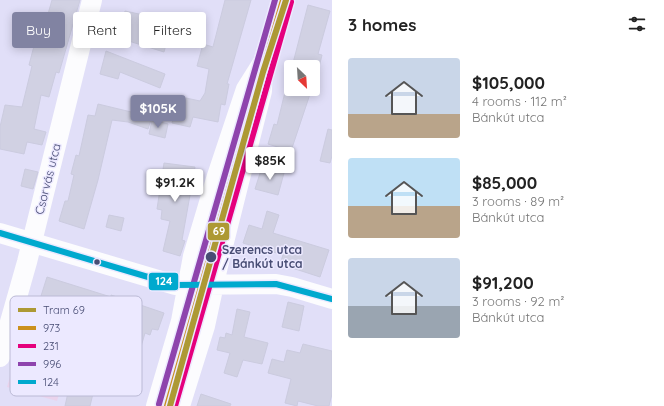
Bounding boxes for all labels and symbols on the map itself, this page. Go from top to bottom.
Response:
north arrow [284,60,320,96]
pin: $105K [130,95,186,129]
street label: Csorvás utca [31,142,64,216]
pin: $85K [246,147,294,181]
pin: $91.2K [142,169,208,203]
line badge: 69 [207,222,230,241]
text: 69 [213,224,225,238]
place label: Szerencs utca / Bánkút utca [222,242,302,271]
marker: Szerencs utca / Bánkút utca [204,250,218,264]
unlabelled marker [92,257,102,267]
line badge: 124 [148,272,179,291]
text: 124 [155,274,173,288]
legend [10,296,142,396]
text: Tram 69 [43,303,85,317]
text: 973 [43,321,60,335]
text: 231 [43,339,59,353]
text: 996 [43,357,61,371]
text: 124 [43,375,59,389]

